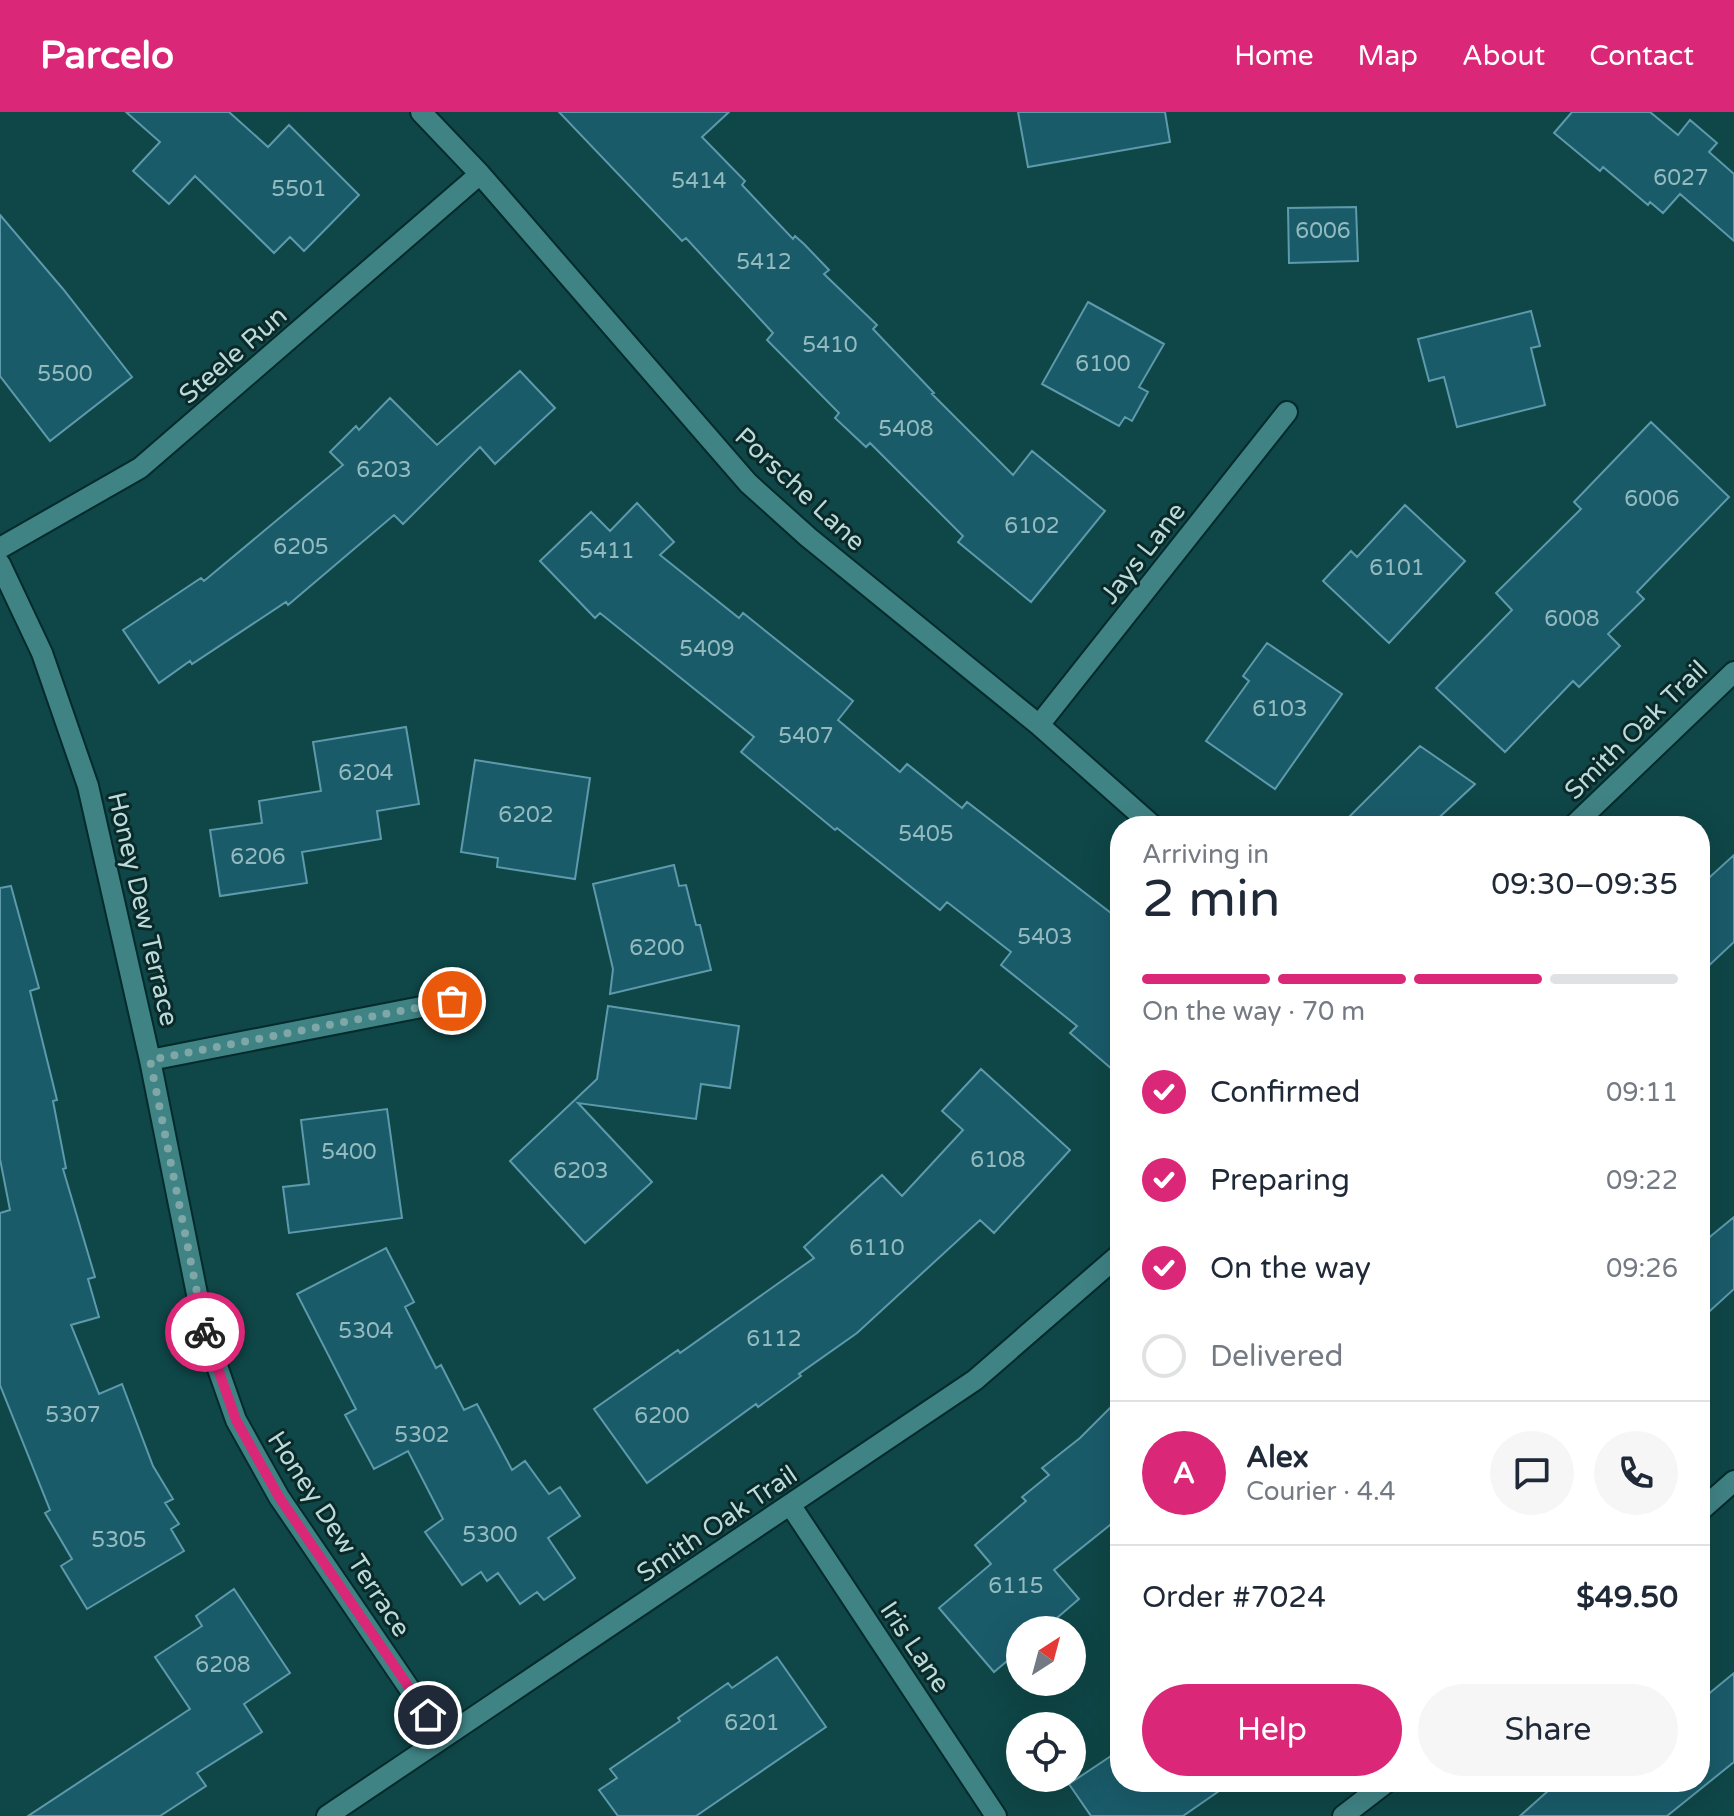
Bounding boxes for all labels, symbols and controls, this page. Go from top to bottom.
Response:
text: Parcelo [40,33,174,79]
text: Home [1234,39,1314,73]
text: Map [1358,39,1418,73]
text: About [1462,39,1545,73]
text: Contact [1589,39,1694,73]
house number: 6027 [1653,165,1709,191]
house number: 5414 [671,168,727,194]
house number: 5501 [271,176,327,202]
house number: 6006 [1295,218,1351,244]
house number: 5412 [736,249,792,275]
street label: Steele Run [173,300,293,410]
house number: 5410 [802,332,858,358]
house number: 6100 [1075,351,1131,377]
house number: 5500 [37,361,93,387]
house number: 5408 [878,416,934,442]
street label: Porsche Lane [728,421,872,557]
house number: 6203 [356,457,412,483]
house number: 6006 [1624,486,1680,512]
street label: Jays Lane [1094,496,1192,610]
house number: 6102 [1004,513,1060,539]
house number: 6205 [273,534,329,560]
house number: 5411 [579,538,635,564]
house number: 6101 [1369,555,1425,581]
house number: 6008 [1544,606,1600,632]
house number: 5409 [679,636,735,662]
street label: Smith Oak Trail [1558,654,1714,806]
house number: 6103 [1252,696,1308,722]
house number: 5407 [778,723,834,749]
house number: 6204 [338,760,394,786]
street label: Honey Dew Terrace [101,789,185,1029]
house number: 6202 [498,802,554,828]
house number: 5405 [898,821,954,847]
text: Arriving in [1142,839,1269,870]
house number: 6206 [230,844,286,870]
text: 09:30–09:35 [1491,866,1678,903]
text: 2 min [1142,868,1281,931]
house number: 5403 [1017,924,1073,950]
house number: 6200 [629,935,685,961]
pin [418,967,486,1035]
icon: bag [430,979,474,1023]
text: On the way · 70 m [1142,996,1365,1027]
icon: check [1142,1070,1186,1114]
text: Confirmed [1210,1074,1361,1111]
text: 09:11 [1606,1077,1678,1108]
house number: 5400 [321,1139,377,1165]
house number: 6108 [970,1147,1026,1173]
house number: 6203 [553,1158,609,1184]
icon: check [1142,1158,1186,1202]
text: Preparing [1210,1162,1350,1199]
text: 09:22 [1606,1165,1678,1196]
house number: 6110 [849,1235,905,1261]
icon: check [1142,1246,1186,1290]
text: On the way [1210,1250,1371,1287]
text: 09:26 [1606,1253,1678,1284]
courier [165,1292,245,1372]
icon: bike [183,1310,227,1354]
house number: 5304 [338,1318,394,1344]
house number: 6112 [746,1326,802,1352]
text: Delivered [1210,1338,1344,1375]
house number: 5307 [45,1402,101,1428]
house number: 6200 [634,1403,690,1429]
house number: 5302 [394,1422,450,1448]
street label: Honey Dew Terrace [261,1425,417,1643]
button: chat [1490,1431,1574,1515]
button: phone [1594,1431,1678,1515]
text: Alex [1246,1439,1309,1476]
text: A [1173,1455,1195,1492]
street label: Smith Oak Trail [631,1459,803,1589]
text: Courier · 4.4 [1246,1476,1396,1507]
house number: 5300 [462,1522,518,1548]
house number: 5305 [91,1527,147,1553]
house number: 6115 [988,1573,1044,1599]
text: Order #7024 [1142,1579,1326,1616]
text: $49.50 [1576,1579,1678,1616]
street label: Iris Lane [873,1596,957,1698]
north arrow [1006,1616,1086,1696]
map controls [1006,1616,1086,1792]
house number: 6208 [195,1652,251,1678]
pin [394,1681,462,1749]
button: Help [1142,1684,1402,1776]
button: Share [1418,1684,1678,1776]
icon: home [406,1693,450,1737]
house number: 6201 [724,1710,780,1736]
button: locate [1006,1712,1086,1792]

